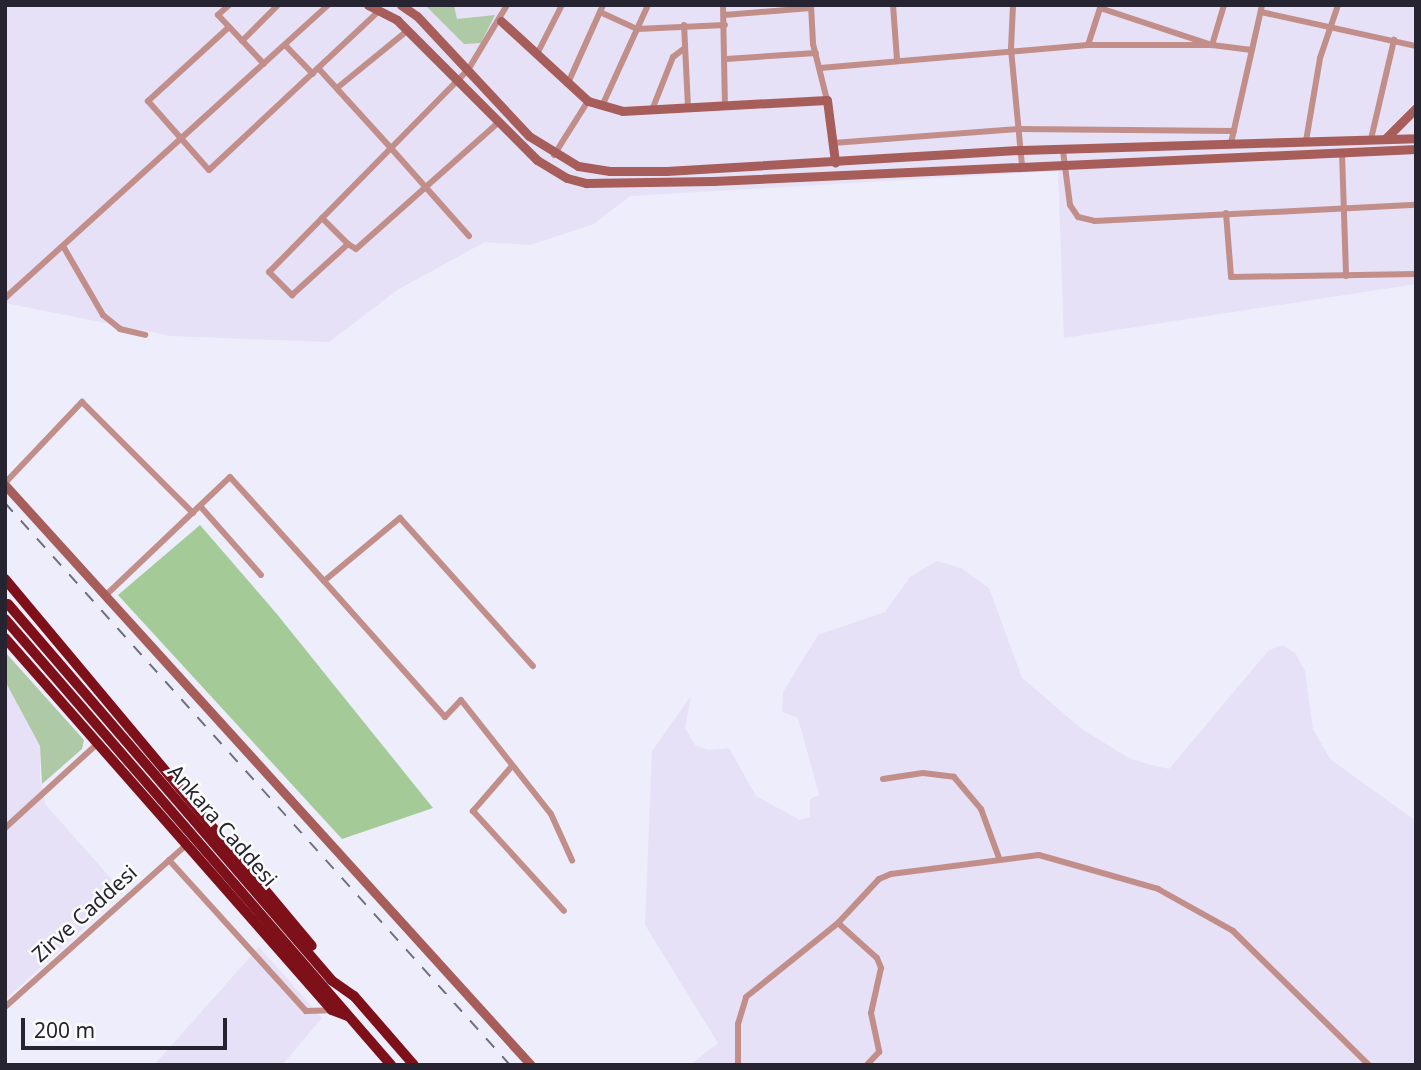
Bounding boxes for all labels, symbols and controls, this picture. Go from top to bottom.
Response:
street label: Ankara Caddesi [163,759,283,891]
street label: Zirve Caddesi [26,859,142,967]
scale bar [24,1004,231,1048]
text: 200 m [34,1016,95,1044]

